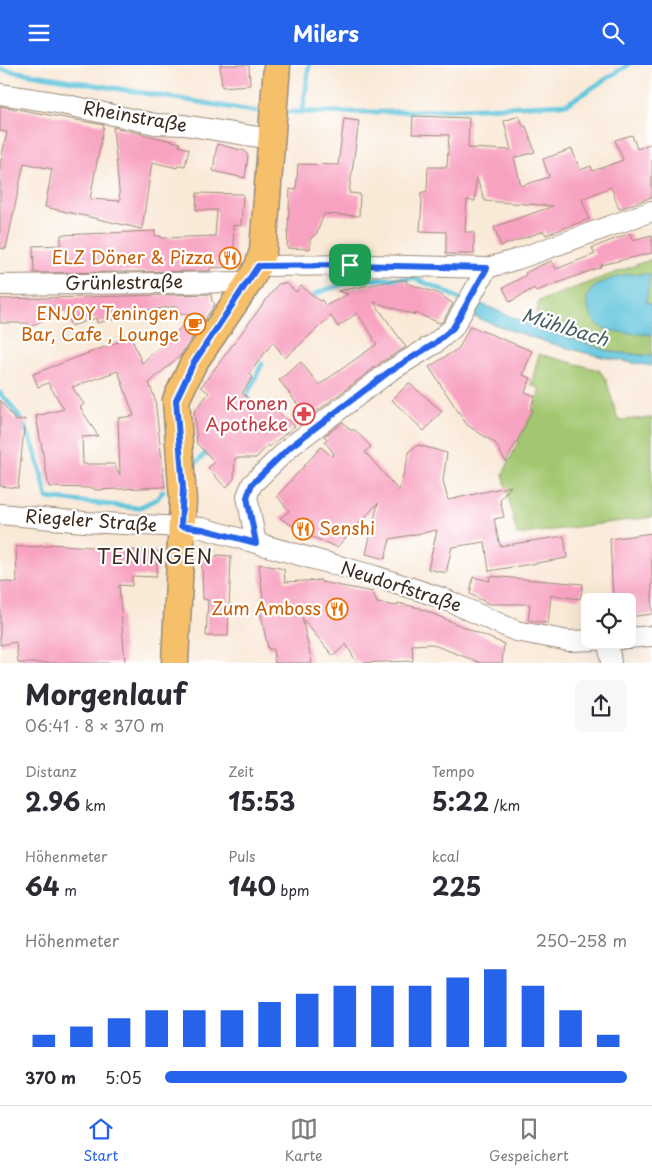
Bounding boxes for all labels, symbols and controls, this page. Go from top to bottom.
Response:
text: Milers [293,16,359,49]
icon: menu [25,19,53,47]
icon: search [599,19,627,47]
street label: Rheinstraße [81,93,189,138]
place label: ELZ Döner & Pizza [52,243,215,270]
pin [329,244,371,286]
restaurant icon: ELZ Döner & Pizza [218,246,242,270]
icon: arrive [336,251,364,279]
street label: Grünlestraße [65,267,183,296]
place label: ENJOY Teningen Bar, Cafe , Lounge [21,299,179,347]
water label: Mühlbach [519,300,613,353]
cafe icon: ENJOY Teningen Bar, Cafe , Lounge [183,312,207,336]
place label: Kronen Apotheke [206,389,288,437]
pharmacy icon: Kronen Apotheke [292,402,316,426]
street label: Riegeler Straße [24,501,158,538]
place label: Senshi [319,514,375,541]
restaurant icon: Senshi [291,517,315,541]
district label: TENINGEN [97,541,213,571]
street label: Neudorfstraße [338,553,465,618]
map controls [581,593,636,648]
button: locate [581,593,636,648]
place label: Zum Amboss [211,594,321,621]
restaurant icon: Zum Amboss [325,597,349,621]
text: Morgenlauf [25,672,186,715]
button: share [575,680,627,732]
text: 06:41 · 8 × 370 m [25,713,164,737]
text: Distanz [25,761,76,782]
text: Zeit [228,761,254,782]
text: Tempo [432,761,474,782]
text: 2.96 [25,782,80,820]
text: 15:53 [228,782,295,820]
text: 5:22 [432,782,489,820]
text: km [80,795,106,816]
text: /km [489,795,520,816]
text: Höhenmeter [25,846,108,867]
text: Puls [228,846,255,867]
text: kcal [432,846,460,867]
text: 64 [25,867,60,905]
text: 140 [228,867,276,905]
text: 225 [432,867,481,905]
text: m [60,880,77,901]
text: bpm [276,880,310,901]
text: Höhenmeter [25,928,119,952]
text: 250–258 m [536,928,627,952]
text: 370 m [25,1065,76,1089]
text: 5:05 [105,1065,142,1089]
tab: Start [83,1115,118,1166]
tab: Karte [285,1115,323,1166]
tab: Gespeichert [489,1115,569,1166]

